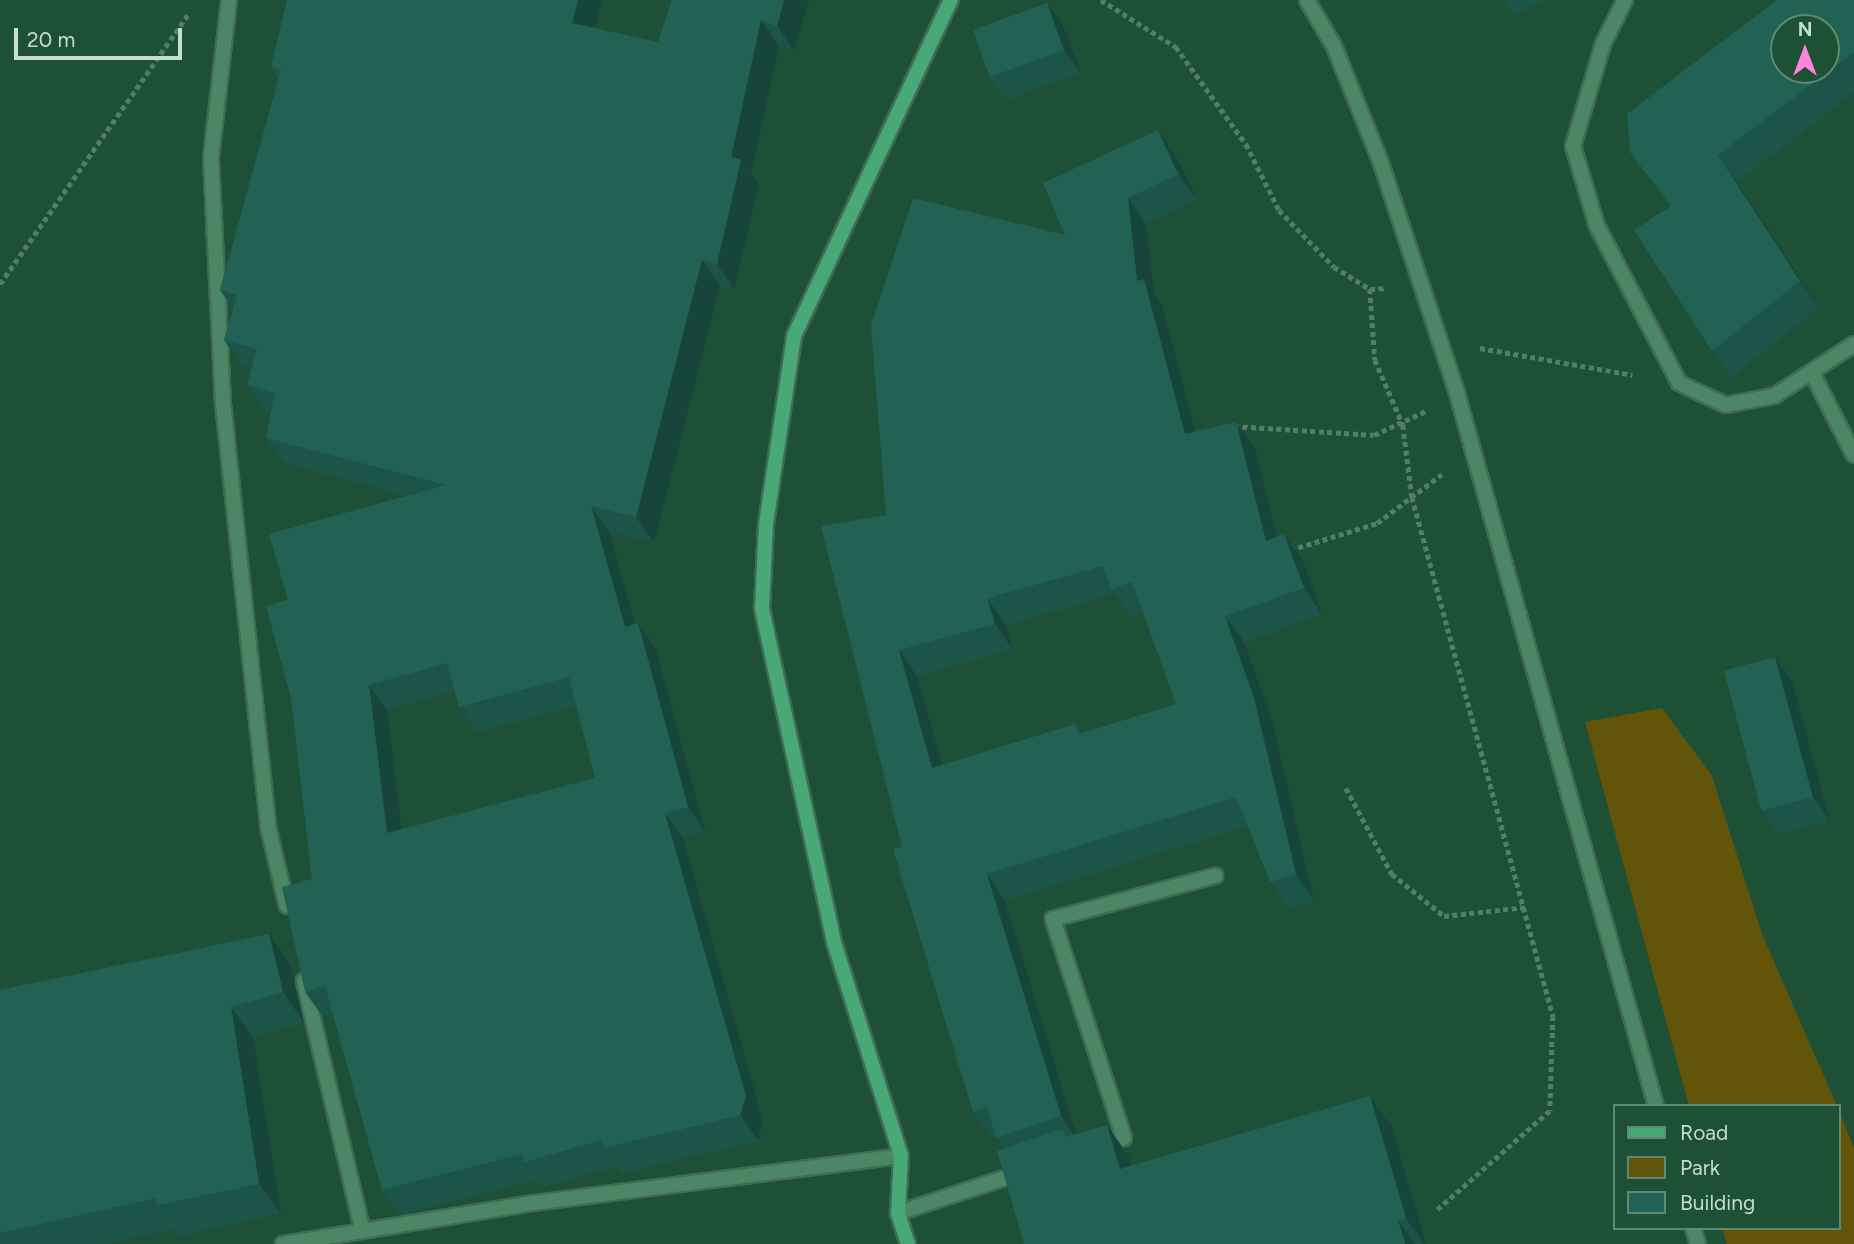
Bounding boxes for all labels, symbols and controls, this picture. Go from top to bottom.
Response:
scale bar [18,14,186,58]
north arrow [1770,14,1840,84]
text: N [1798,18,1812,41]
text: 20 m [27,27,75,52]
legend [1612,1104,1840,1230]
text: Road [1680,1120,1728,1145]
text: Park [1680,1155,1720,1180]
text: Building [1680,1190,1755,1215]

